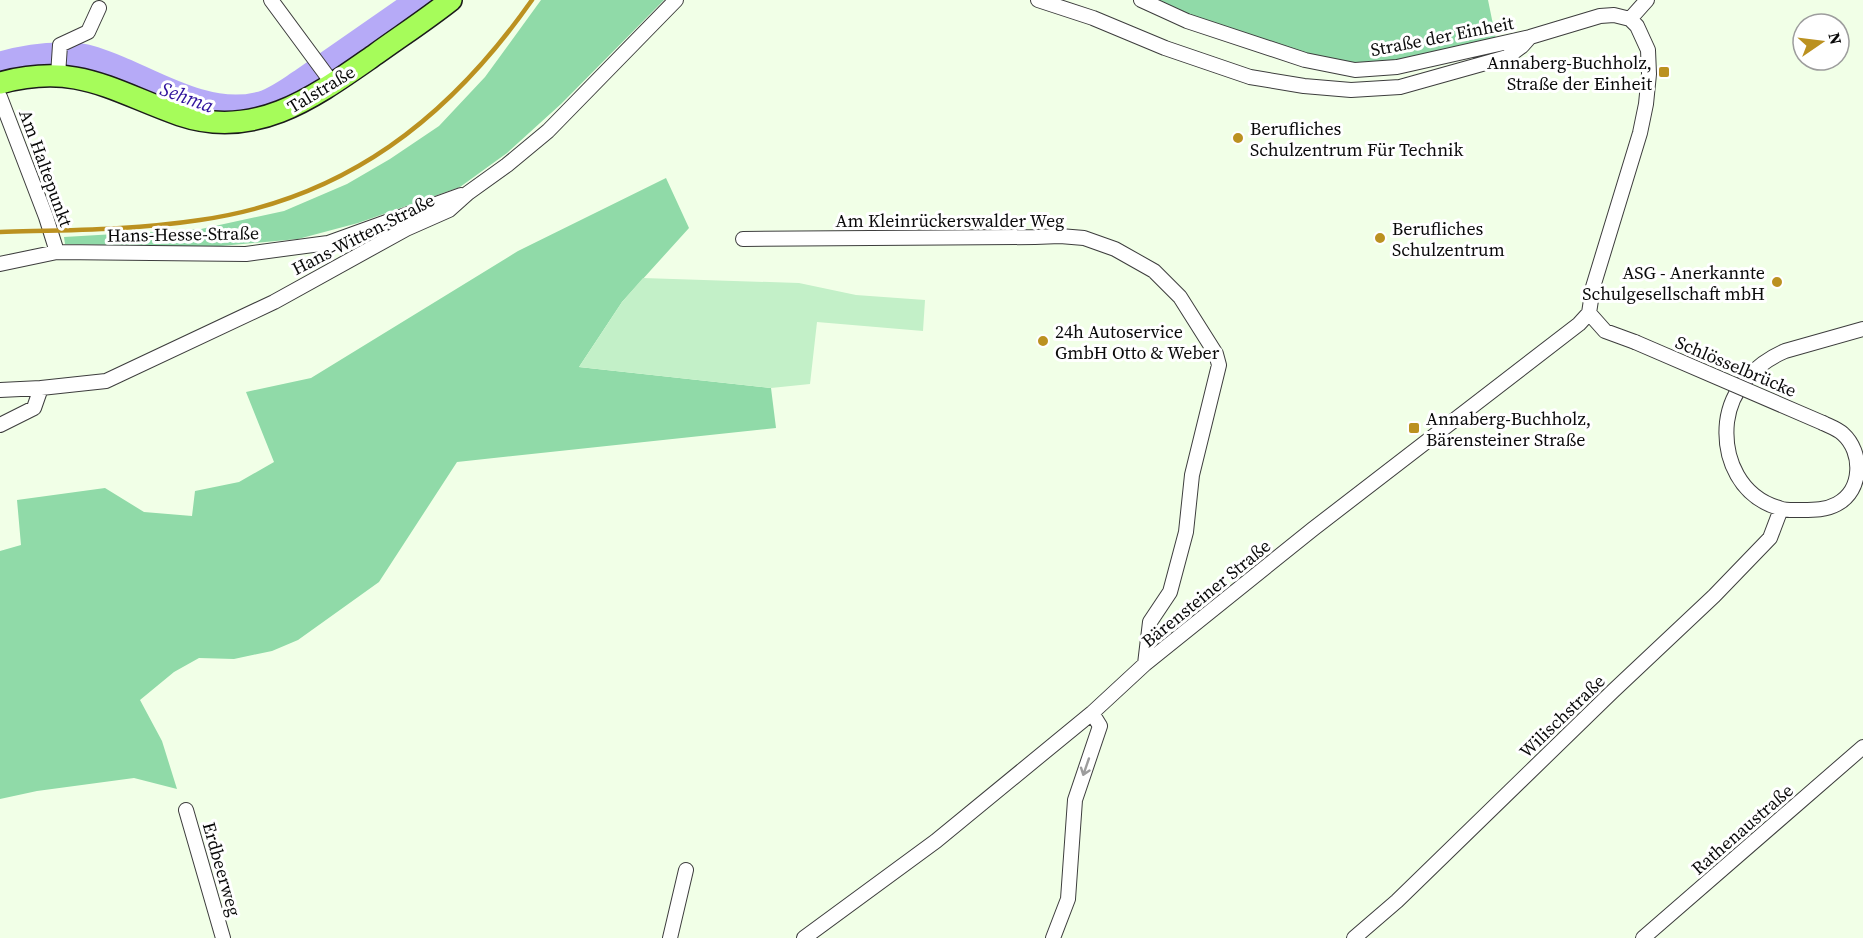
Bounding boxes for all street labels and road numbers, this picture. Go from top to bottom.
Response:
street label: Straße der Einheit [1368,10,1516,62]
street label: Talstraße [283,59,359,119]
street label: Am Haltepunkt [13,106,79,230]
street label: Hans-Witten-Straße [287,187,439,281]
street label: Am Kleinrückerswalder Weg [836,208,1064,233]
street label: Hans-Hesse-Straße [107,220,259,248]
street label: Schlösselbrücke [1672,329,1800,403]
street label: Bärensteiner Straße [1136,533,1276,653]
street label: Wilischstraße [1514,669,1610,763]
street label: Rathenaustraße [1686,778,1798,880]
street label: Erdbeerweg [197,819,247,919]

